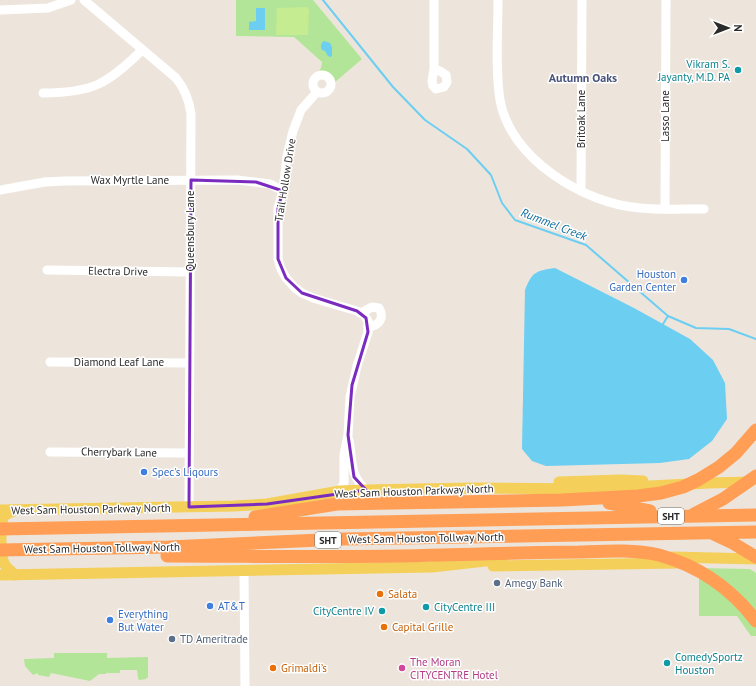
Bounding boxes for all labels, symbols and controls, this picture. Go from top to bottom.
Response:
north arrow [708,8,748,48]
text: N [731,24,745,32]
place label: Vikram S. Jayanty, M.D. PA [657,57,731,84]
marker: Vikram S. Jayanty, M.D. PA [733,65,743,75]
district label: Autumn Oaks [549,70,617,85]
street label: Britoak Lane [574,89,588,148]
street label: Lasso Lane [658,90,672,142]
street label: Trail Hollow Drive [272,137,299,223]
street label: Wax Myrtle Lane [91,173,170,187]
street label: Queensbury Lane [183,190,197,271]
water label: Rummel Creek [519,205,590,244]
street label: Electra Drive [88,263,149,279]
place label: Houston Garden Center [609,267,676,294]
marker: Houston Garden Center [679,275,689,285]
street label: Diamond Leaf Lane [74,355,165,369]
street label: Cherrybark Lane [81,444,158,460]
place label: Spec's Liqours [152,465,218,479]
marker: Spec's Liqours [139,467,149,477]
street label: West Sam Houston Parkway North [334,481,494,501]
street label: West Sam Houston Parkway North [11,501,171,517]
road number: SHT [658,508,684,524]
street label: West Sam Houston Tollway North [348,530,504,546]
road number: SHT [315,532,341,548]
street label: West Sam Houston Tollway North [24,540,180,556]
place label: Amegy Bank [505,576,563,590]
marker: Amegy Bank [492,578,502,588]
place label: Salata [388,587,417,601]
marker: Salata [375,589,385,599]
place label: AT&T [218,599,245,613]
place label: CityCentre III [434,600,495,614]
marker: AT&T [205,601,215,611]
marker: CityCentre III [421,602,431,612]
place label: CityCentre IV [313,604,375,618]
marker: CityCentre IV [377,606,387,616]
place label: Everything But Water [118,607,168,634]
marker: Everything But Water [105,615,115,625]
place label: Capital Grille [392,620,454,634]
marker: Capital Grille [379,622,389,632]
place label: TD Ameritrade [180,632,248,646]
marker: TD Ameritrade [167,634,177,644]
place label: ComedySportz Houston [675,650,743,677]
place label: The Moran CITYCENTRE Hotel [410,655,499,682]
marker: ComedySportz Houston [662,658,672,668]
place label: Grimaldi’s [281,661,327,675]
marker: Grimaldi’s [268,663,278,673]
marker: The Moran CITYCENTRE Hotel [397,663,407,673]

